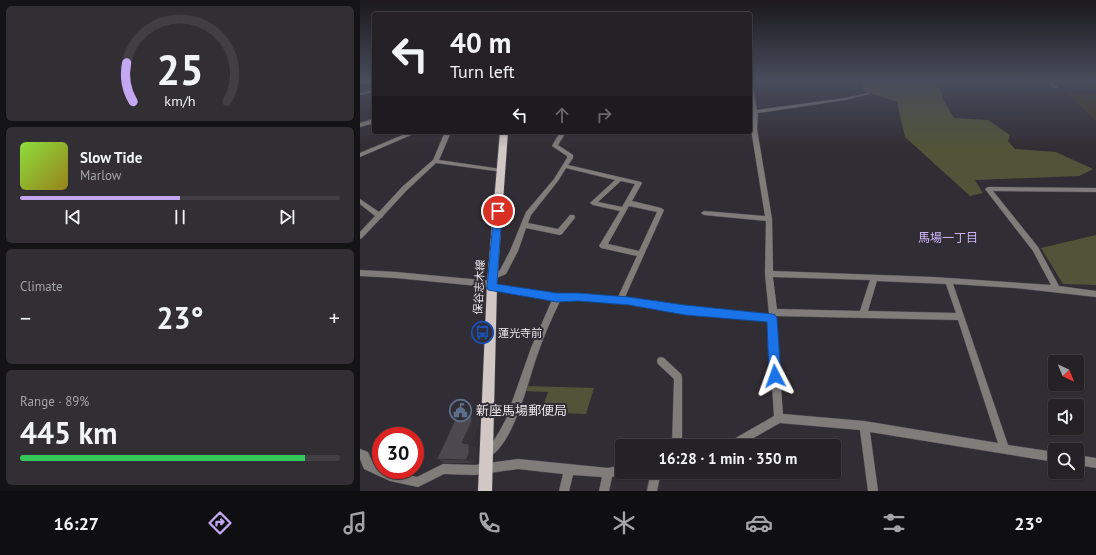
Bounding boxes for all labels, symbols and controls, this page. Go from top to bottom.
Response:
text: 40 m [450,24,511,61]
icon: left [384,28,436,80]
text: 25 [156,42,204,95]
text: Turn left [450,60,515,83]
text: km/h [164,90,196,109]
icon: left [509,104,531,126]
icon: ahead [551,104,573,126]
icon: right [593,104,615,126]
text: Slow Tide [80,148,142,167]
text: Marlow [80,167,121,184]
pin [481,194,515,228]
icon: arrive [487,200,509,222]
icon: previous [62,206,84,228]
icon: pause [169,206,191,228]
icon: next [276,206,298,228]
district label: 馬場一丁目 [918,230,978,245]
street label: 保谷志木線 [471,259,487,315]
text: Climate [20,278,63,295]
text: 23° [156,298,204,337]
text: − [20,304,31,332]
text: + [329,304,340,332]
bus stop icon: 蓮光寺前 [470,320,496,346]
place label: 蓮光寺前 [498,326,542,340]
position arrow [754,355,796,397]
north arrow [1048,355,1084,391]
map controls [1048,355,1084,479]
text: Range · 89% [20,393,89,410]
public building icon: 新座馬場郵便局 [448,397,474,423]
button: sound [1048,399,1084,435]
place label: 新座馬場郵便局 [476,402,567,419]
text: 445 km [20,413,118,452]
speed limit sign: 30 [372,427,424,479]
button: search [1048,443,1084,479]
text: 16:28 · 1 min · 350 m [659,449,797,468]
icon: directions [206,509,234,537]
icon: music [341,509,369,537]
icon: phone [475,509,503,537]
icon: climate [610,509,638,537]
icon: car [745,509,773,537]
icon: filters [880,509,908,537]
text: 16:27 [53,512,99,535]
text: 23° [1014,512,1043,535]

